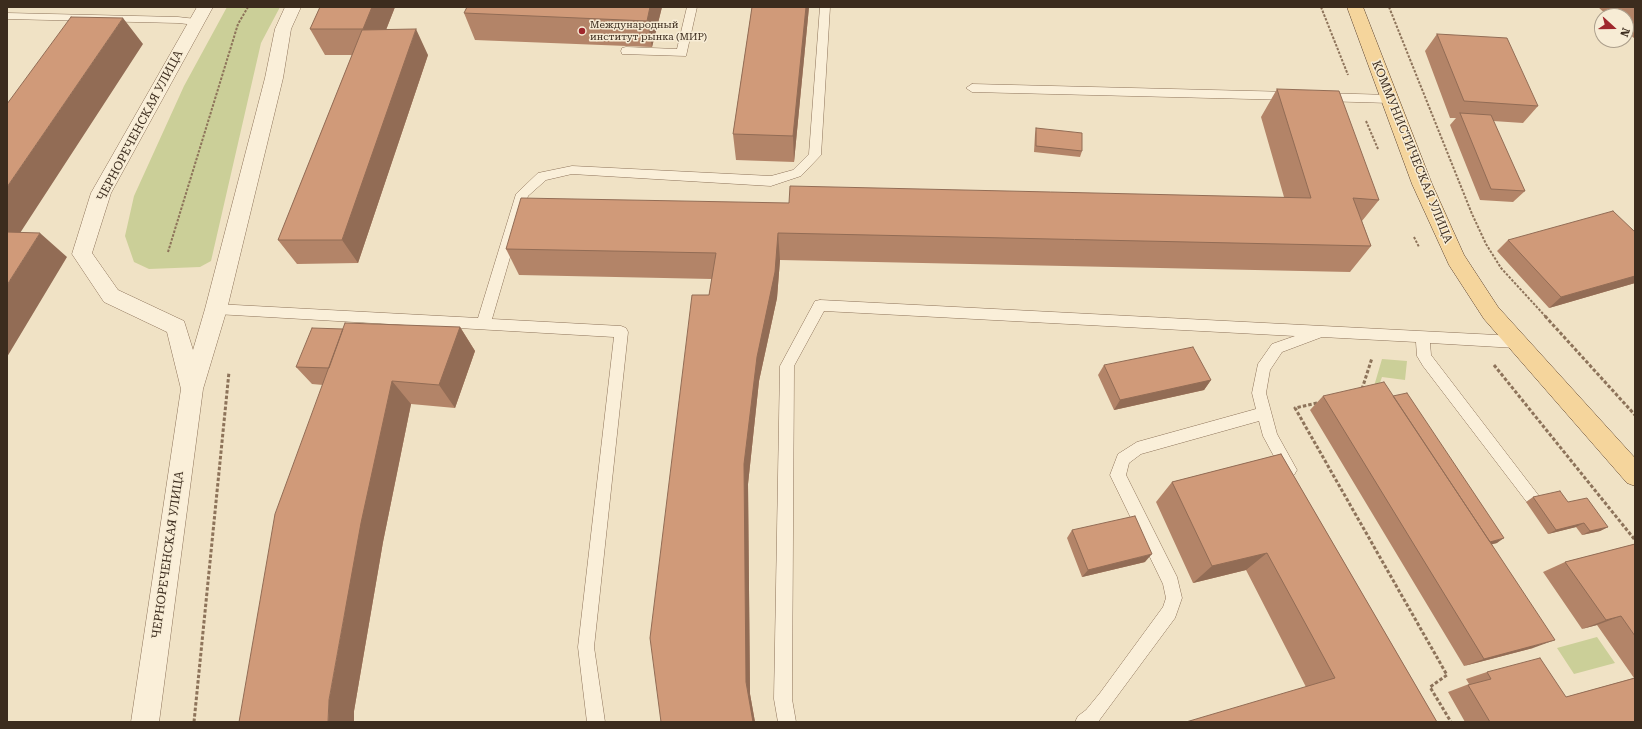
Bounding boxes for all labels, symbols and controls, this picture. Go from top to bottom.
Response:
north arrow [1594,8,1634,48]
place label: Международный институт рынка (МИР) [590,19,707,42]
marker: Международный институт рынка (МИР) [577,26,587,36]
text: N [1617,26,1632,38]
street label: ЧЕРНОРЕЧЕНСКАЯ УЛИЦА [94,48,186,204]
street label: КОММУНИСТИЧЕСКАЯ УЛИЦА [1369,58,1455,246]
street label: ЧЕРНОРЕЧЕНСКАЯ УЛИЦА [149,470,187,640]

